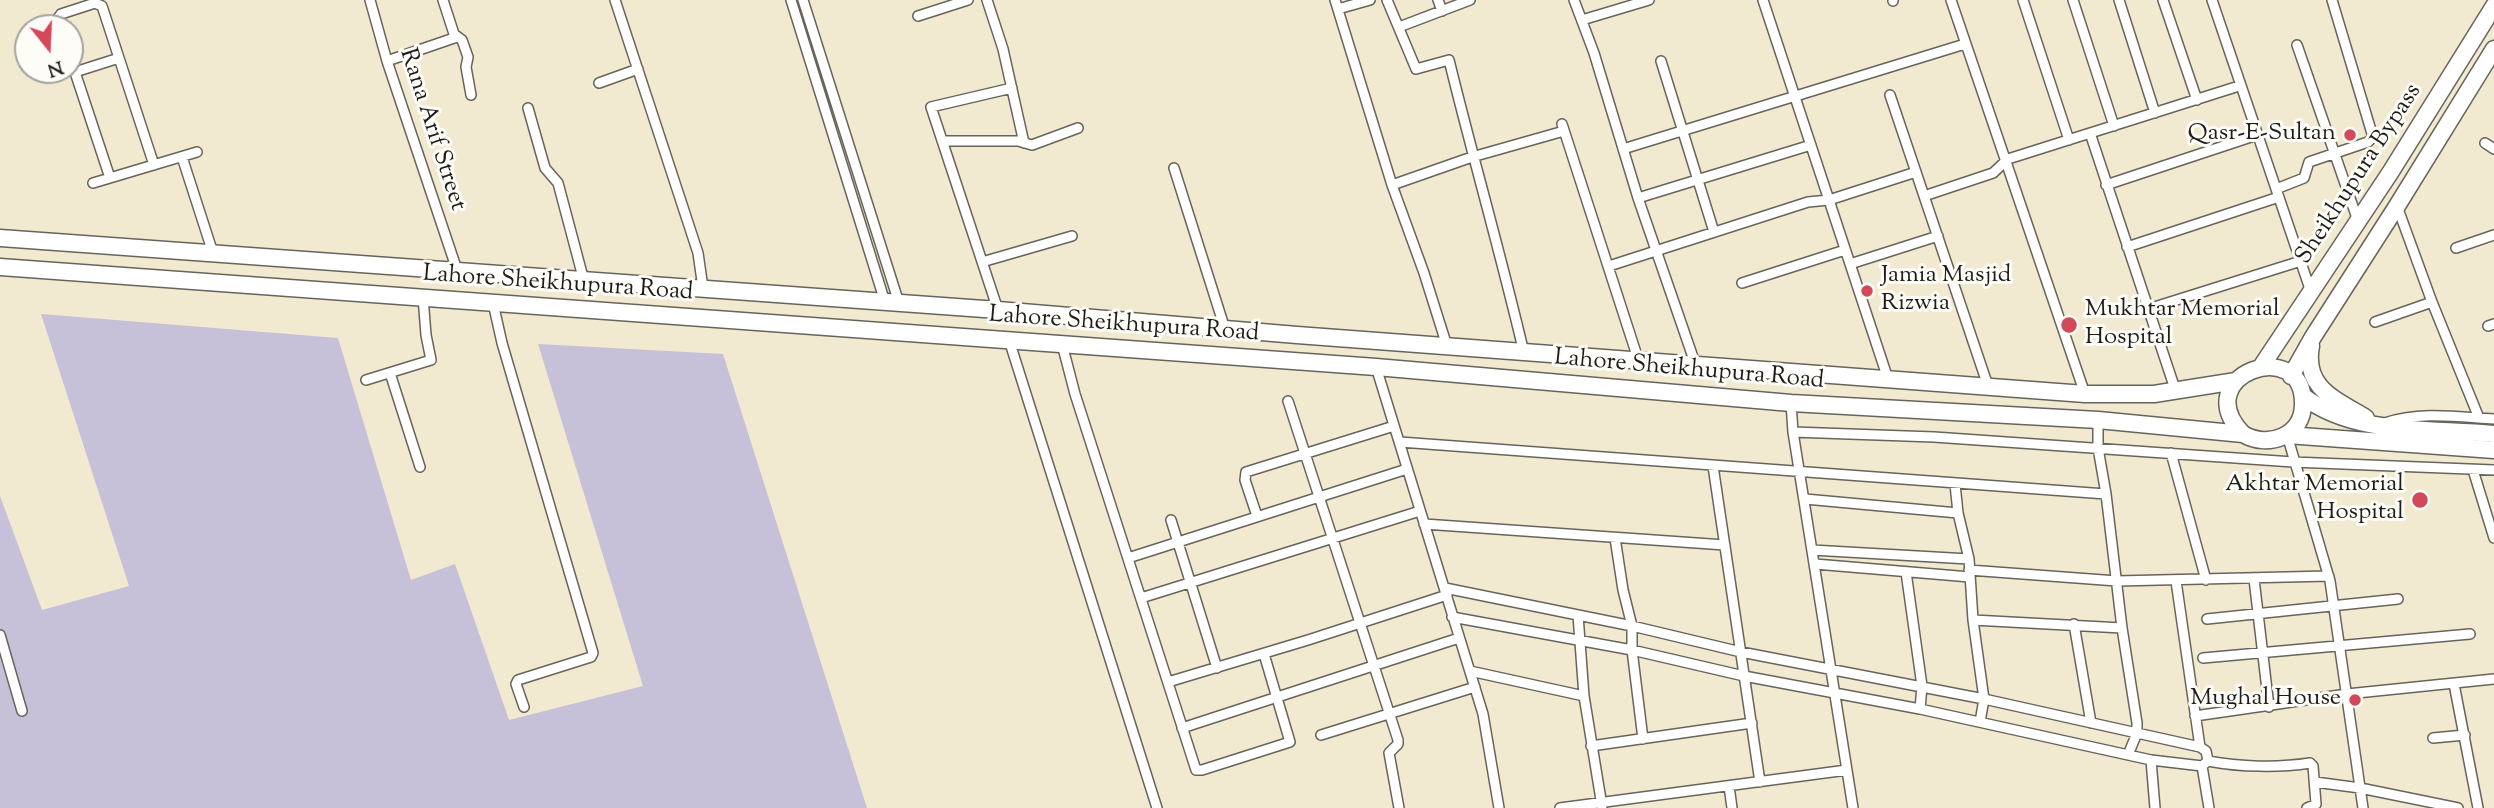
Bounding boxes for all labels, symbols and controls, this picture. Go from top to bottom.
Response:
north arrow [14,14,84,84]
street label: Rana Arif Street [391,45,471,215]
text: N [44,52,66,83]
street label: Sheikhupura Bypass [2291,79,2429,271]
place label: Qasr-E-Sultan [2188,121,2336,149]
marker: Qasr-E-Sultan [2342,127,2358,143]
street label: Lahore Sheikhupura Road [422,261,694,309]
place label: Jamia Masjid Rizwia [1881,263,2011,319]
marker: Jamia Masjid Rizwia [1859,283,1875,299]
place label: Mukhtar Memorial Hospital [2085,297,2280,353]
street label: Lahore Sheikhupura Road [988,302,1260,350]
marker: Mukhtar Memorial Hospital [2059,315,2079,335]
street label: Lahore Sheikhupura Road [1553,345,1825,397]
place label: Akhtar Memorial Hospital [2225,472,2404,528]
marker: Akhtar Memorial Hospital [2410,490,2430,510]
place label: Mughal House [2190,686,2341,714]
marker: Mughal House [2347,692,2363,708]

